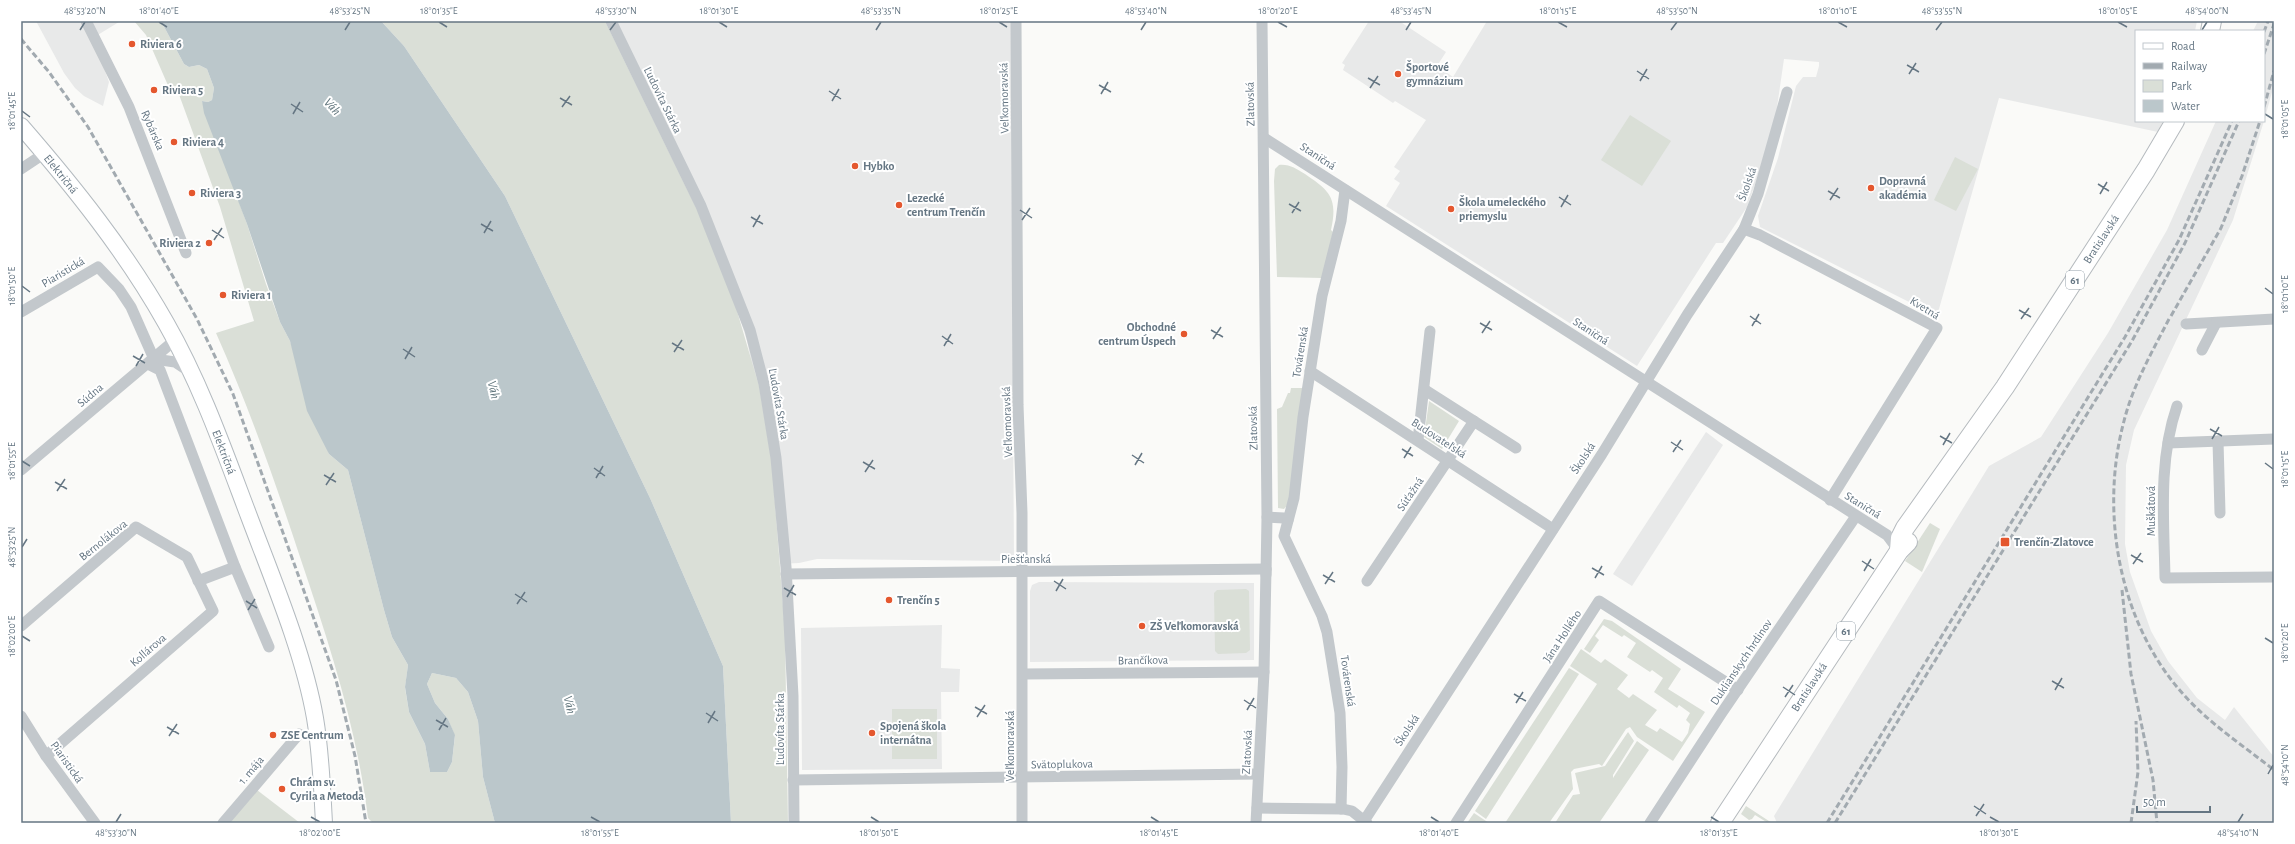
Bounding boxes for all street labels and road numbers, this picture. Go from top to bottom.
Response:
street label: Veľkomoravská [997,62,1011,134]
street label: Ľudovíta Stárka [642,65,684,136]
street label: Zlatovská [1244,81,1256,126]
street label: Rybárska [138,108,167,153]
street label: Staničná [1298,140,1339,172]
street label: Električná [42,152,81,196]
street label: Školská [1735,165,1759,202]
street label: Bratislavská [2081,212,2121,266]
street label: Piaristická [39,254,87,289]
road number: 61 [2066,271,2084,289]
street label: Kvetná [1908,295,1942,322]
street label: Staničná [1571,315,1612,347]
street label: Továrenská [1290,325,1310,379]
street label: Ľudovíta Stárka [767,367,791,441]
street label: Súdna [75,381,106,409]
street label: Veľkomoravská [1000,386,1014,458]
street label: Zlatovská [1247,405,1259,450]
street label: Budovateľská [1409,416,1469,460]
street label: Električná [210,428,238,476]
street label: Školská [1568,439,1598,476]
street label: Súťažná [1394,474,1426,513]
street label: Muškátová [2145,485,2157,536]
street label: Staničná [1843,489,1884,521]
street label: Bernolákova [77,517,130,563]
street label: Piešťanská [1001,553,1051,565]
street label: Jána Hollého [1541,607,1583,664]
street label: Duklianskych hrdinov [1708,617,1775,708]
road number: 61 [1837,622,1855,640]
street label: Kollárova [128,631,169,669]
street label: Brančíkova [1118,654,1169,666]
street label: Továrenská [1338,654,1358,708]
street label: Bratislavská [1789,660,1829,714]
street label: Ľudovíta Stárka [774,692,786,765]
street label: Veľkomoravská [1004,710,1016,782]
street label: Školská [1392,711,1422,748]
street label: Zlatovská [1240,729,1254,775]
street label: Piaristická [48,739,86,785]
street label: 1. mája [236,753,267,787]
street label: Svätoplukova [1031,757,1094,771]

